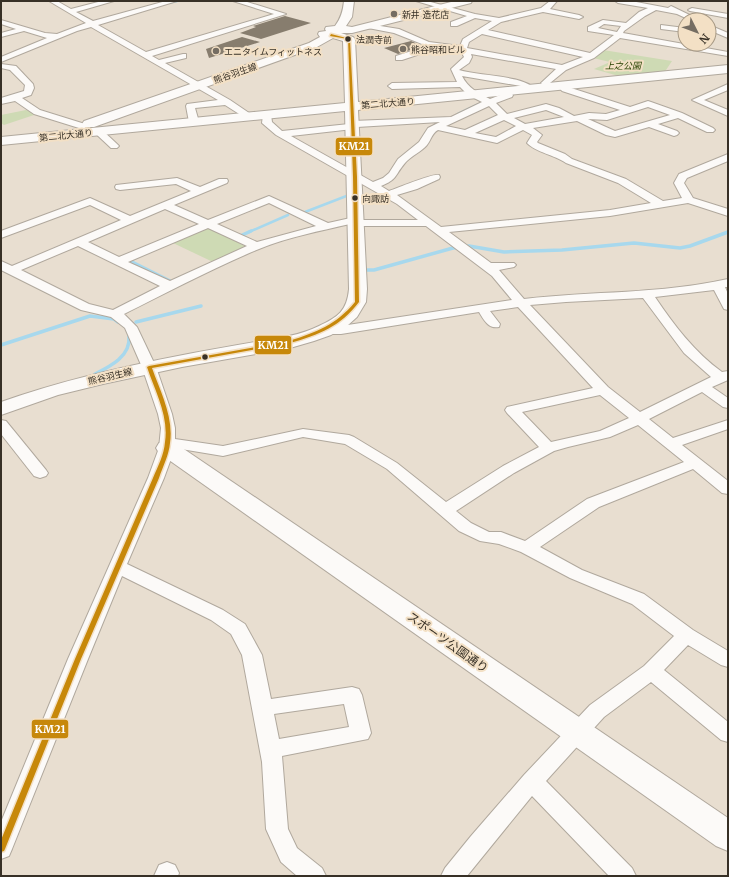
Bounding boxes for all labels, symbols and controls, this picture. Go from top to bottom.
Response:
marker: 新井 造花店 [389,9,399,19]
place label: 新井 造花店 [402,9,449,20]
north arrow [677,12,717,52]
text: N [696,31,713,47]
marker: 法潤寺前 [343,34,353,44]
place label: 法潤寺前 [356,34,392,45]
marker: 熊谷昭和ビル [398,44,408,54]
place label: 熊谷昭和ビル [411,44,465,55]
marker: エニタイムフィットネス [211,46,221,56]
place label: エニタイムフィットネス [224,46,322,57]
street label: 熊谷羽生線 [212,60,259,86]
park label: 上之公園 [605,60,643,71]
street label: 第二北大通り [361,95,415,111]
street label: 第二北大通り [39,127,93,143]
line badge: KM21 [335,137,373,156]
text: KM21 [338,139,370,153]
marker: 向諏訪 [350,193,360,203]
place label: 向諏訪 [362,193,389,204]
line badge: KM21 [254,335,292,355]
text: KM21 [257,338,289,352]
unlabelled marker [200,352,210,362]
street label: 熊谷羽生線 [87,365,134,386]
street label: スポーツ公園通り [404,608,492,676]
line badge: KM21 [31,719,69,739]
text: KM21 [34,722,66,736]

